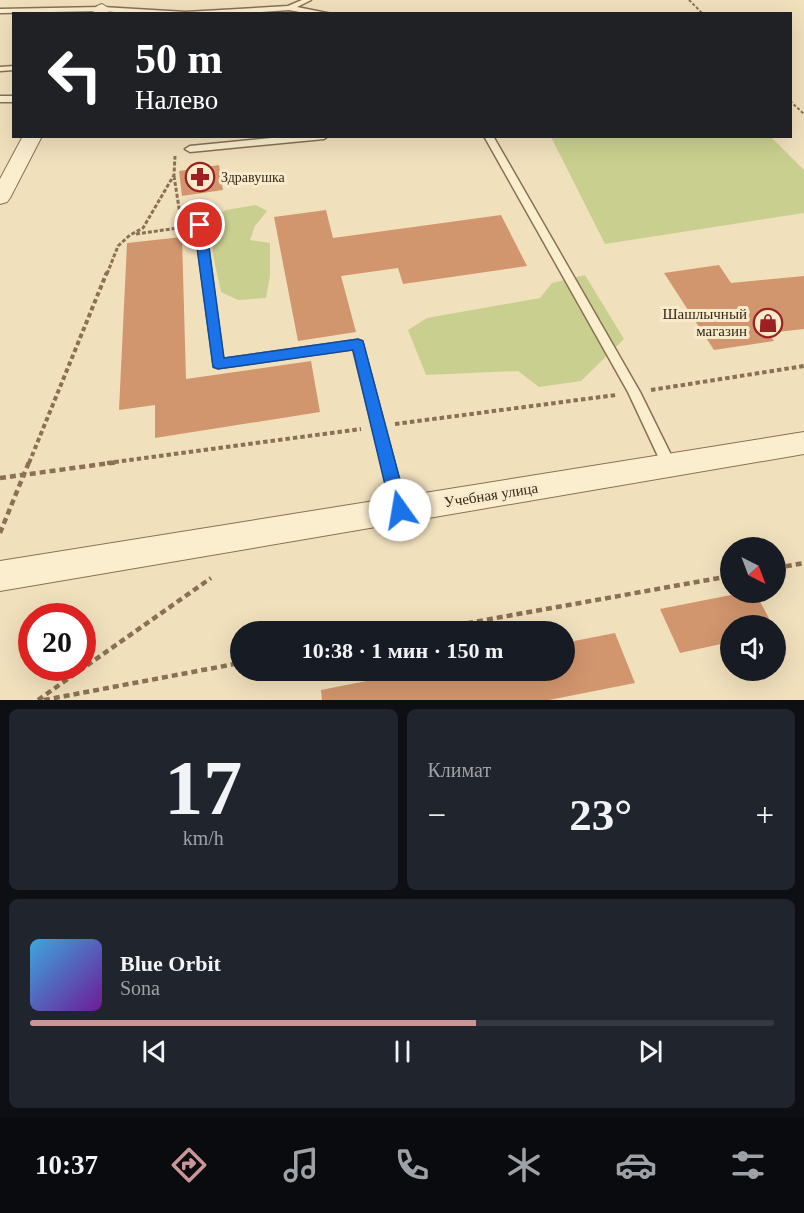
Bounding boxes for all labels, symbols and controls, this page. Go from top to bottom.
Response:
icon: left [36,36,114,114]
text: 50 m [135,36,223,82]
text: Налево [135,85,218,115]
pharmacy icon: Здравушка [184,161,216,193]
place label: Здравушка [221,170,286,185]
pin [174,199,225,250]
icon: arrive [183,208,216,241]
place label: Шашлычный магазин [662,306,747,339]
shop icon: Шашлычный магазин [752,307,784,339]
position arrow [368,478,432,542]
street label: Учебная улица [443,480,539,510]
north arrow [720,537,786,603]
map controls [720,537,786,681]
speed limit sign: 20 [18,603,96,681]
button: sound [720,615,786,681]
text: 10:38 · 1 мин · 150 m [302,638,503,663]
text: 17 [164,744,242,831]
text: Климат [428,759,491,781]
text: 23° [569,790,632,840]
text: − [428,797,446,833]
text: + [755,797,774,833]
text: km/h [183,827,224,849]
text: Blue Orbit [120,951,221,976]
text: Sona [120,977,160,999]
icon: previous [138,1035,171,1068]
icon: pause [386,1035,419,1068]
icon: next [634,1035,667,1068]
icon: directions [168,1144,210,1186]
icon: music [280,1144,322,1186]
icon: phone [391,1144,433,1186]
icon: climate [503,1144,545,1186]
icon: car [615,1144,657,1186]
icon: filters [727,1144,769,1186]
text: 10:37 [35,1150,98,1180]

